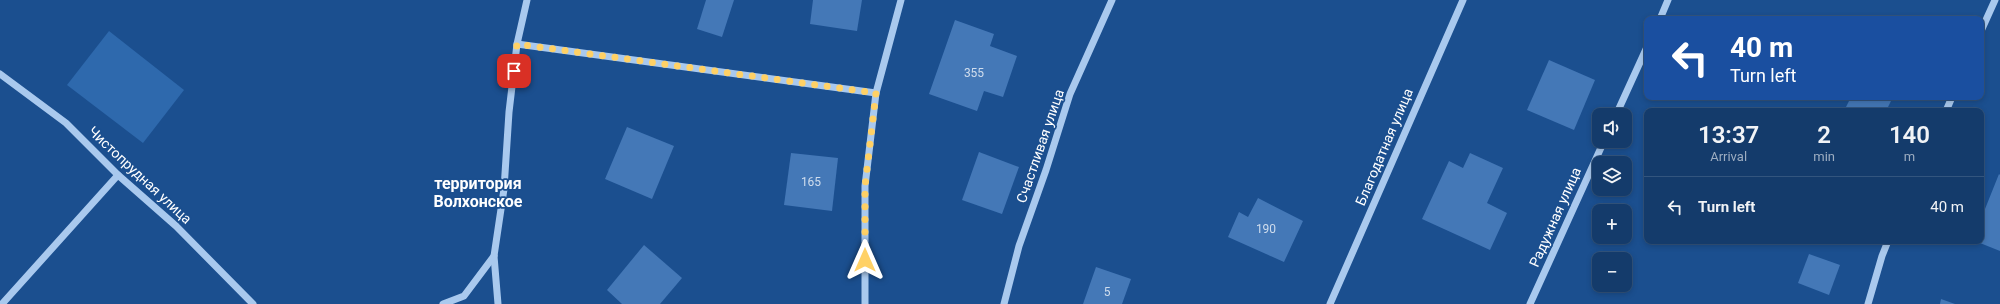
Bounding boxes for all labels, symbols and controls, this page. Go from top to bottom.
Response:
text: 40 m [1730,31,1793,64]
icon: left [1664,32,1716,84]
pin [497,54,531,88]
icon: arrive [503,60,525,82]
text: Turn left [1730,65,1796,86]
house number: 355 [964,66,984,80]
street label: Благодатная улица [1352,86,1416,208]
street label: Счастливая улица [1013,87,1067,205]
map controls [1592,108,1632,292]
button: sound [1592,108,1632,148]
text: 13:37 [1698,121,1759,149]
text: 2 [1817,121,1831,149]
text: 140 [1889,121,1930,149]
street label: Чистопрудная улица [85,123,195,227]
text: Arrival [1710,149,1747,164]
text: min [1813,149,1835,164]
text: m [1904,149,1915,164]
button: layers [1592,156,1632,196]
street label: Радужная улица [1526,165,1584,269]
district label: территория Волхонское [434,174,523,211]
house number: 165 [801,175,821,189]
icon: left [1664,196,1686,218]
text: Turn left [1698,198,1755,216]
text: 40 m [1930,198,1964,216]
button: + [1592,204,1632,244]
house number: 190 [1256,222,1276,236]
position arrow [844,239,886,281]
button: − [1592,252,1632,292]
house number: 5 [1104,285,1111,299]

